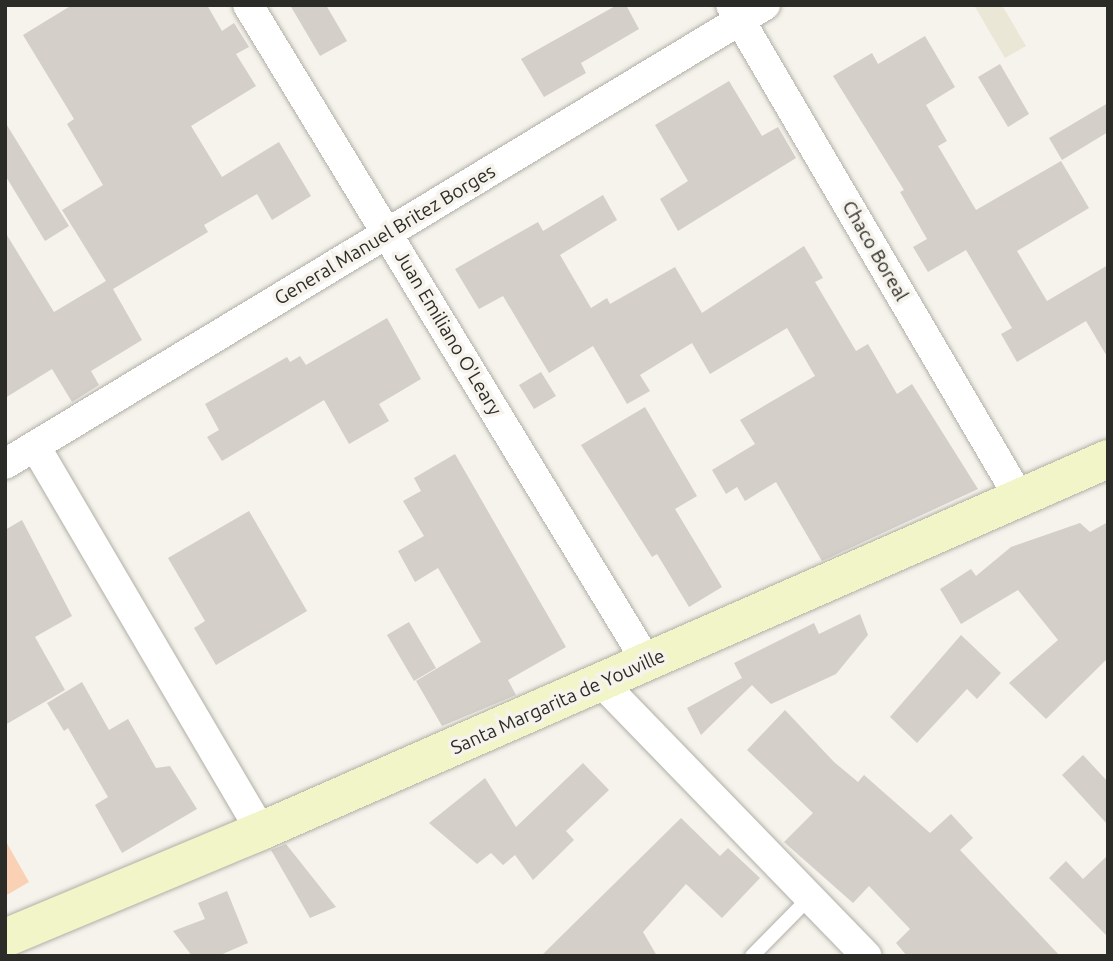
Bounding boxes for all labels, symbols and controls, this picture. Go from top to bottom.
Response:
street label: General Manuel Britez Borges [271,160,499,310]
street label: Chaco Boreal [837,197,913,305]
street label: Juan Emiliano O'Leary [390,246,506,420]
street label: Santa Margarita de Youville [447,644,669,760]

